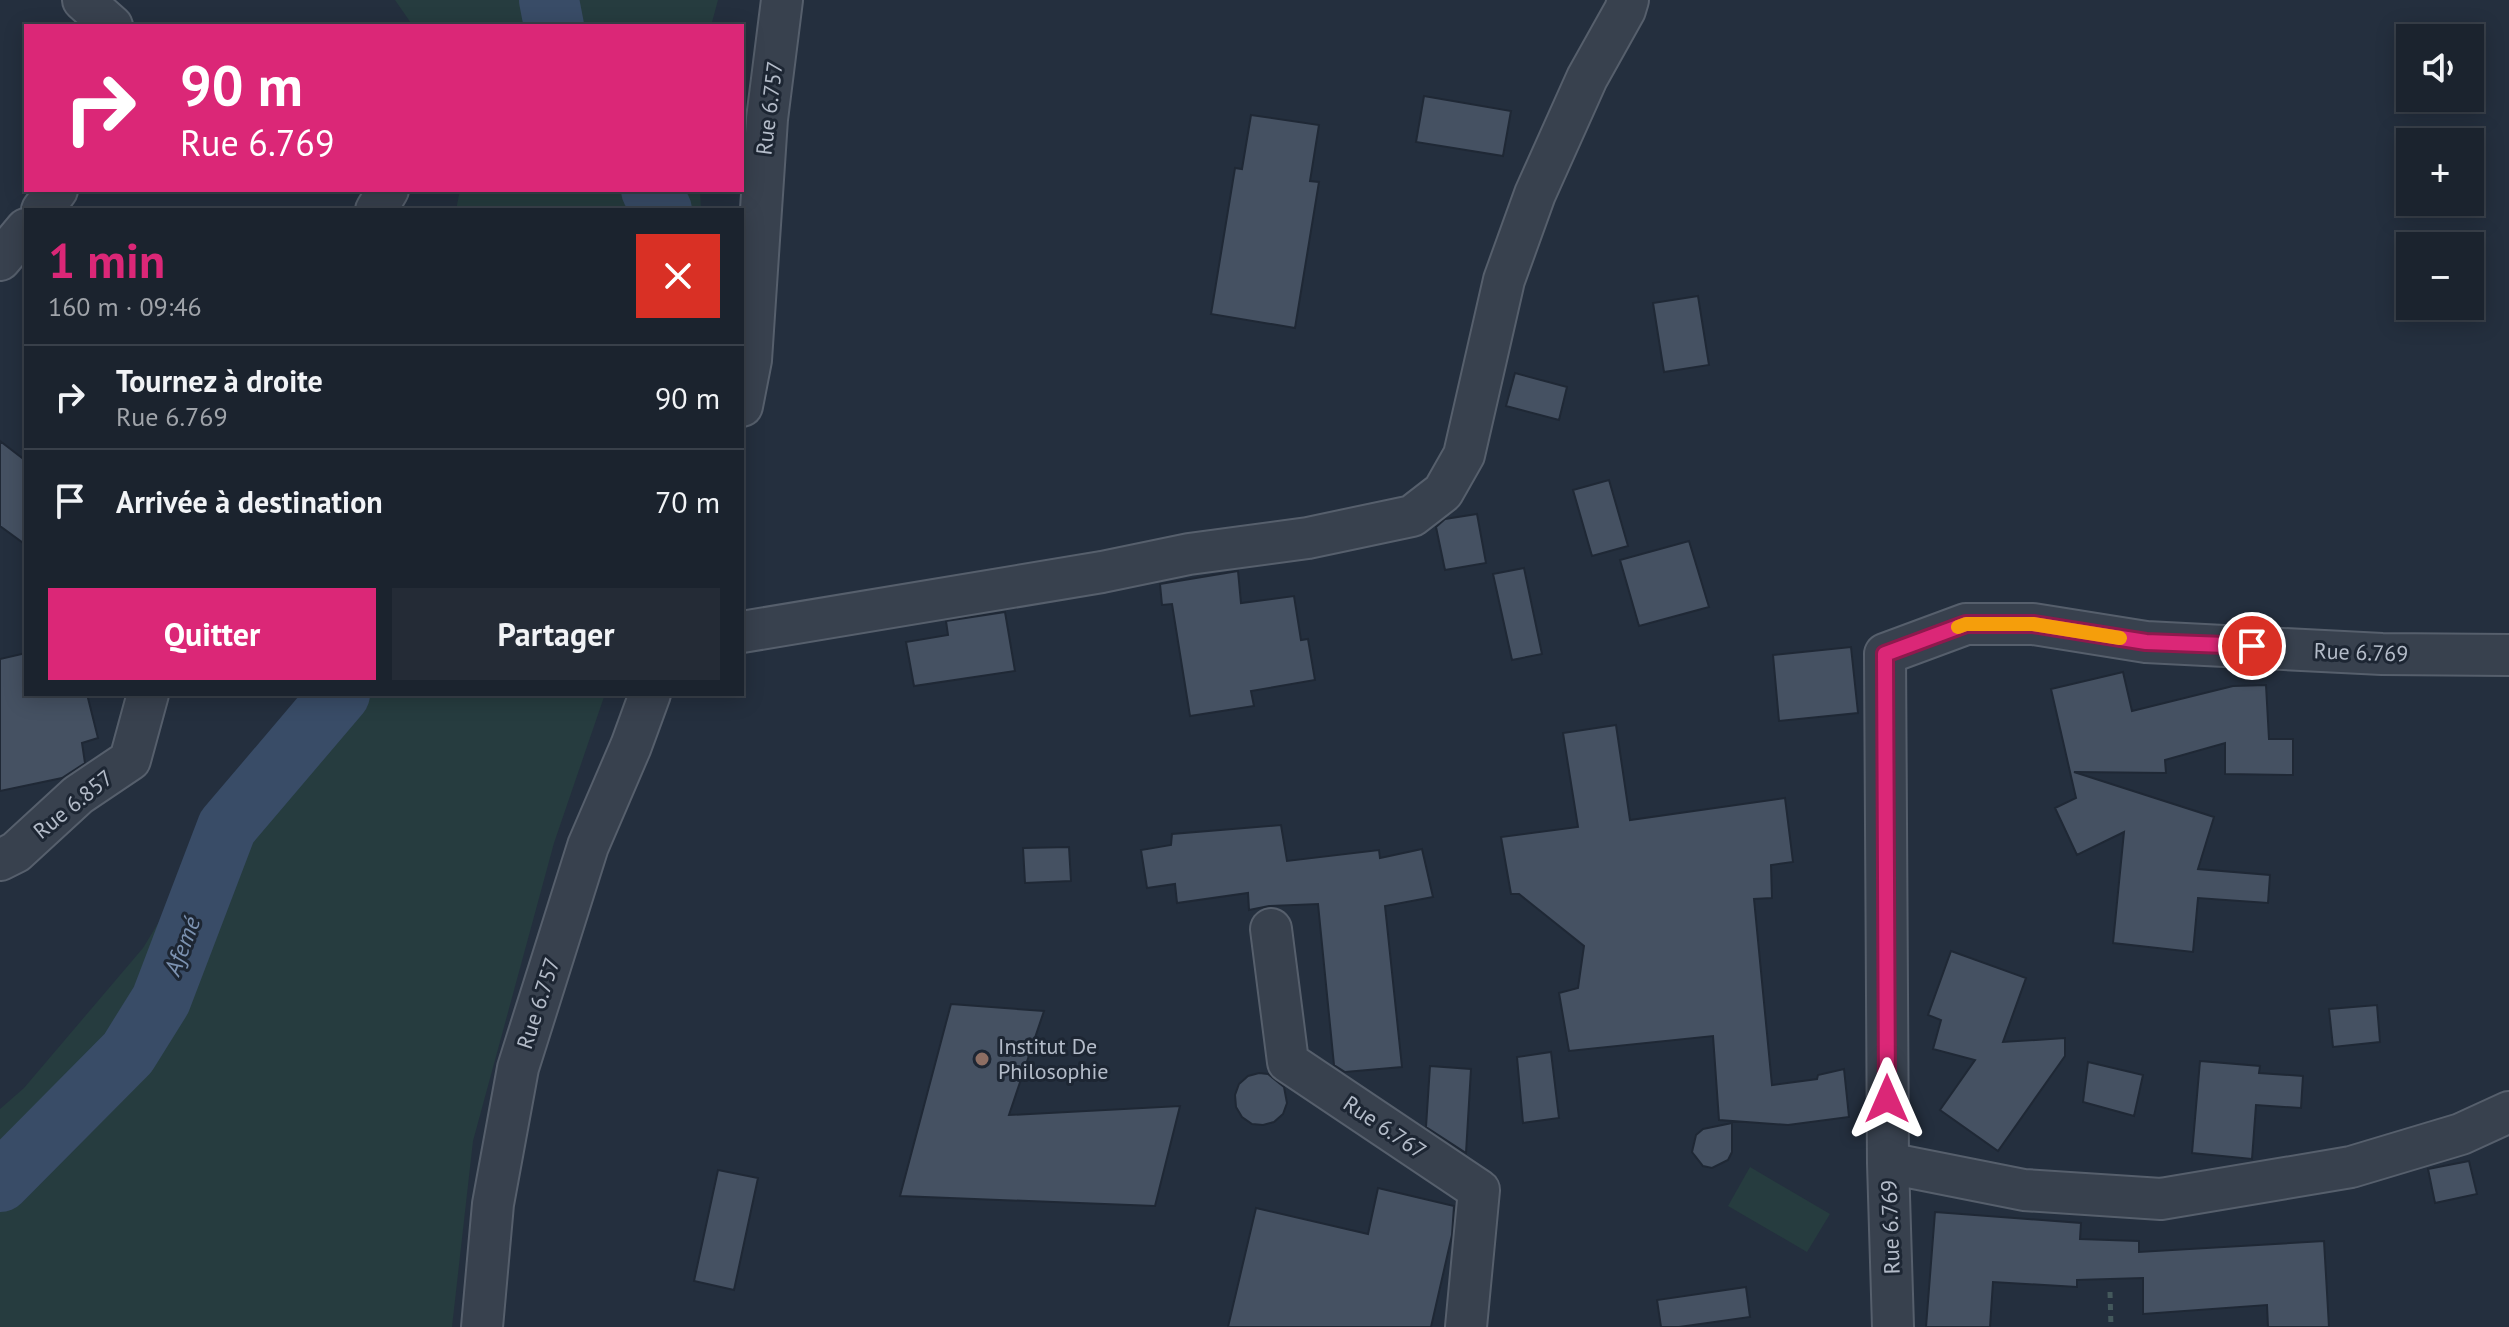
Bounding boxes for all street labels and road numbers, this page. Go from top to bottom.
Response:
street label: Rue 6.757 [749,59,789,157]
street label: Rue 6.769 [2313,636,2409,668]
street label: Rue 6.857 [27,763,119,845]
street label: Rue 6.757 [510,954,566,1052]
street label: Rue 6.767 [1338,1089,1432,1165]
street label: Rue 6.769 [1874,1179,1906,1275]

